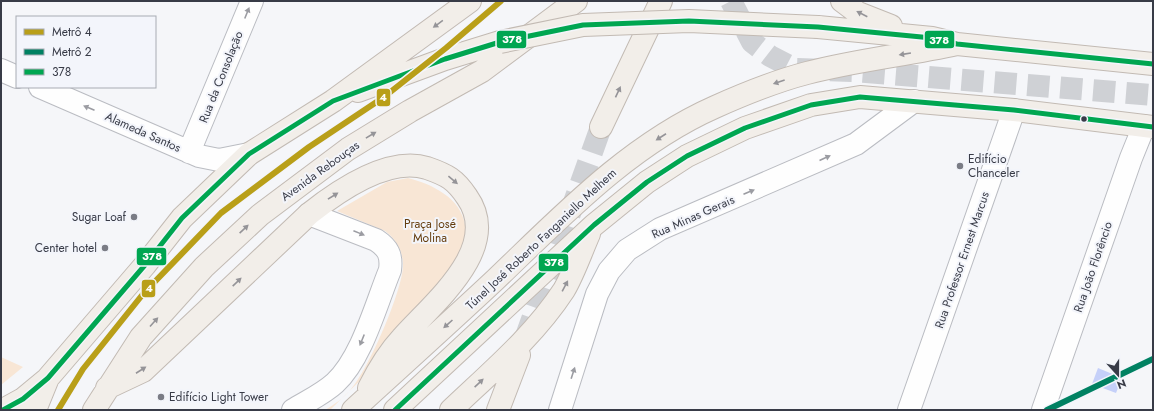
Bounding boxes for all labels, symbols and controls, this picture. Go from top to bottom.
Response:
one-way arrow [244,7,250,18]
one-way arrow [856,11,868,17]
legend [16,16,156,88]
one-way arrow [433,20,444,28]
text: Metrô 4 [52,23,92,41]
street label: Rua da Consolação [194,28,248,126]
line badge: 378 [496,30,527,49]
line badge: 378 [924,30,955,49]
text: 378 [502,31,522,47]
text: 378 [929,32,949,48]
text: Metrô 2 [52,43,92,61]
one-way arrow [899,51,911,57]
text: 378 [52,63,71,81]
one-way arrow [772,80,784,86]
one-way arrow [615,86,621,97]
line badge: 4 [376,88,391,107]
text: 4 [379,89,387,105]
one-way arrow [83,105,95,111]
street label: Alameda Santos [102,107,184,157]
unlabelled marker [1079,114,1089,124]
one-way arrow [365,132,377,139]
one-way arrow [656,133,666,141]
street label: Avenida Rebouças [277,136,363,206]
place label: Edifício Chanceler [968,150,1020,182]
one-way arrow [819,155,831,162]
marker: Edifício Chanceler [955,161,965,171]
street label: Túnel José Roberto Fanganiello Melhem [462,164,620,314]
one-way arrow [448,176,459,185]
one-way arrow [743,188,755,195]
street label: Rua Professor Ernest Marcus [930,189,994,331]
street label: Rua Minas Gerais [649,191,737,243]
one-way arrow [327,192,339,199]
place label: Sugar Loaf [72,208,127,226]
marker: Sugar Loaf [129,212,139,222]
park label: Praça José Molina [404,215,456,247]
street label: Rua João Florêncio [1069,219,1117,315]
one-way arrow [240,225,249,234]
one-way arrow [353,231,365,237]
place label: Center hotel [35,239,97,257]
marker: Center hotel [100,243,110,253]
line badge: 378 [136,247,167,266]
text: 378 [142,248,162,264]
line badge: 378 [538,253,569,272]
text: 378 [544,254,564,270]
one-way arrow [232,278,242,287]
line badge: 4 [141,279,156,298]
text: 4 [145,280,153,296]
one-way arrow [562,281,568,292]
one-way arrow [149,318,158,327]
one-way arrow [443,319,453,329]
one-way arrow [359,334,365,346]
north arrow [1098,355,1138,395]
one-way arrow [136,367,147,374]
one-way arrow [570,367,576,379]
text: N [1115,375,1129,393]
one-way arrow [474,378,484,388]
place label: Edifício Light Tower [169,388,269,406]
marker: Edifício Light Tower [156,392,166,402]

